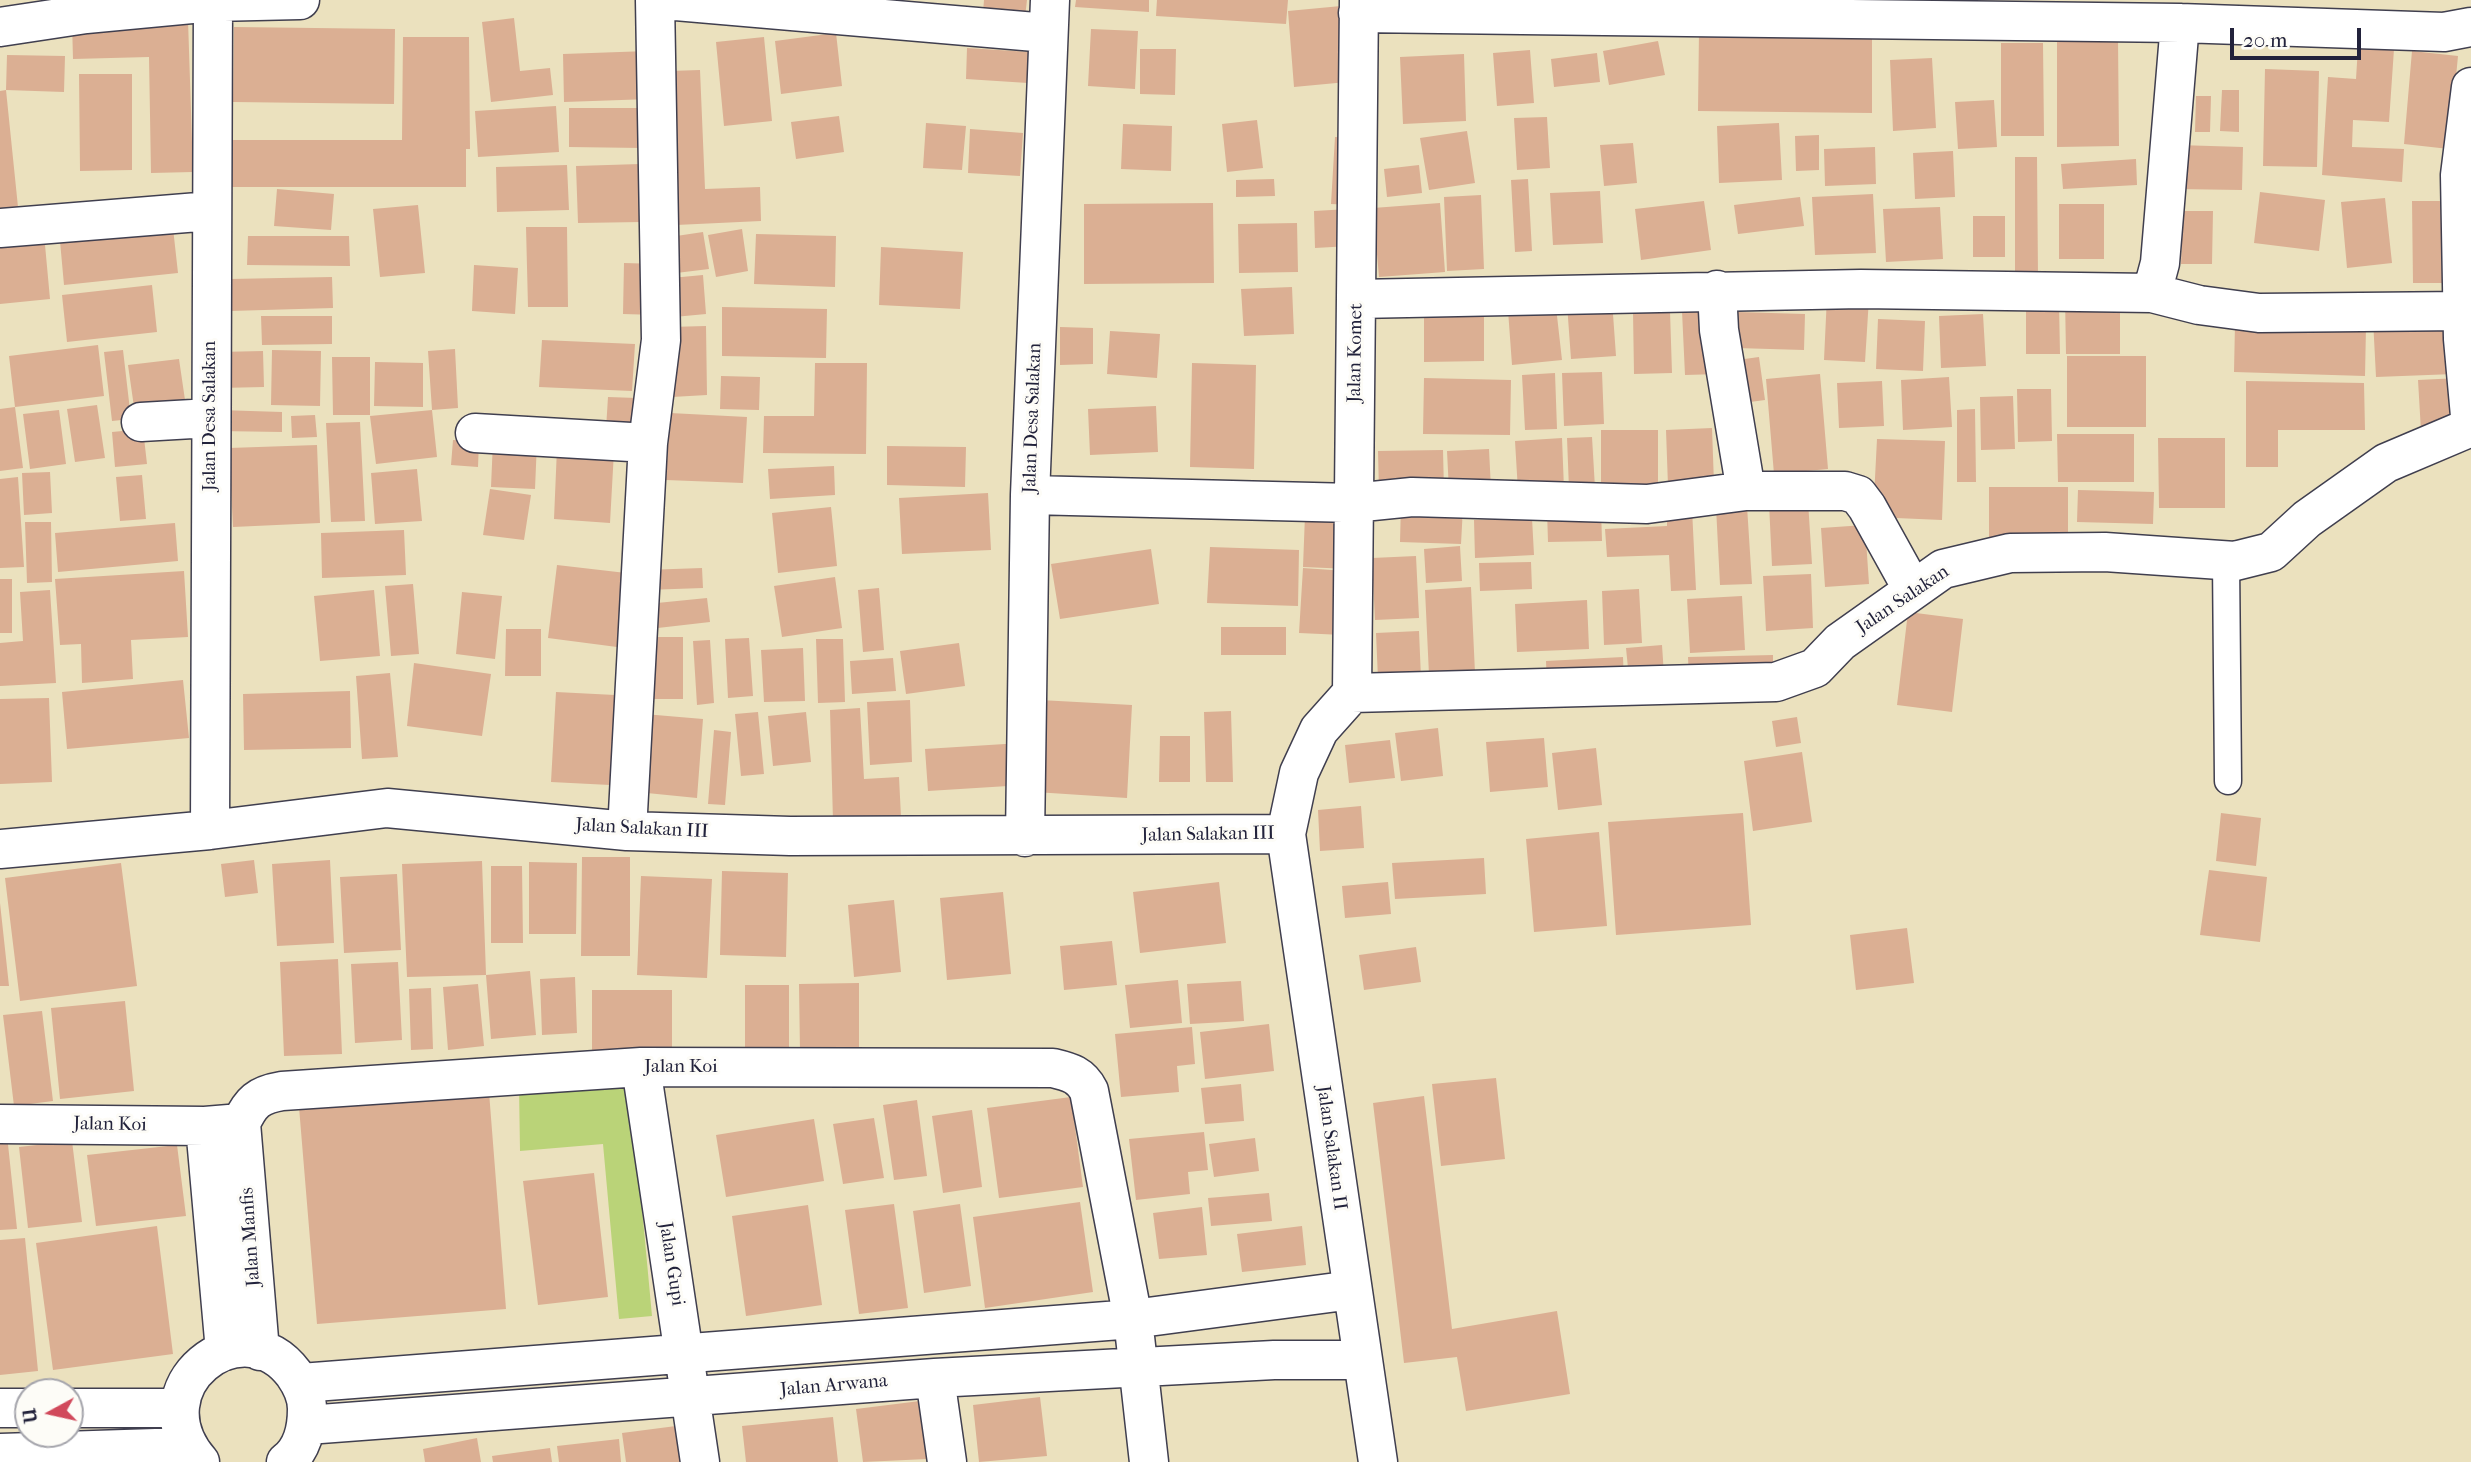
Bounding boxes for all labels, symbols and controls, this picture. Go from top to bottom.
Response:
scale bar [2233,14,2364,58]
text: 20 m [2243,28,2287,52]
street label: Jalan Komet [1344,303,1368,403]
street label: Jalan Desa Salakan [199,341,221,491]
street label: Jalan Desa Salakan [1019,342,1047,494]
street label: Jalan Salakan [1852,561,1954,639]
street label: Jalan Salakan III [575,814,709,844]
street label: Jalan Salakan III [1141,822,1275,848]
street label: Jalan Koi [644,1056,718,1078]
street label: Jalan Salakan II [1311,1084,1351,1212]
street label: Jalan Koi [73,1113,147,1137]
street label: Jalan Manfis [236,1187,266,1287]
street label: Jalan Gupi [653,1220,689,1308]
street label: Jalan Arwana [779,1370,889,1402]
north arrow [14,1378,84,1448]
text: U [18,1407,42,1424]

